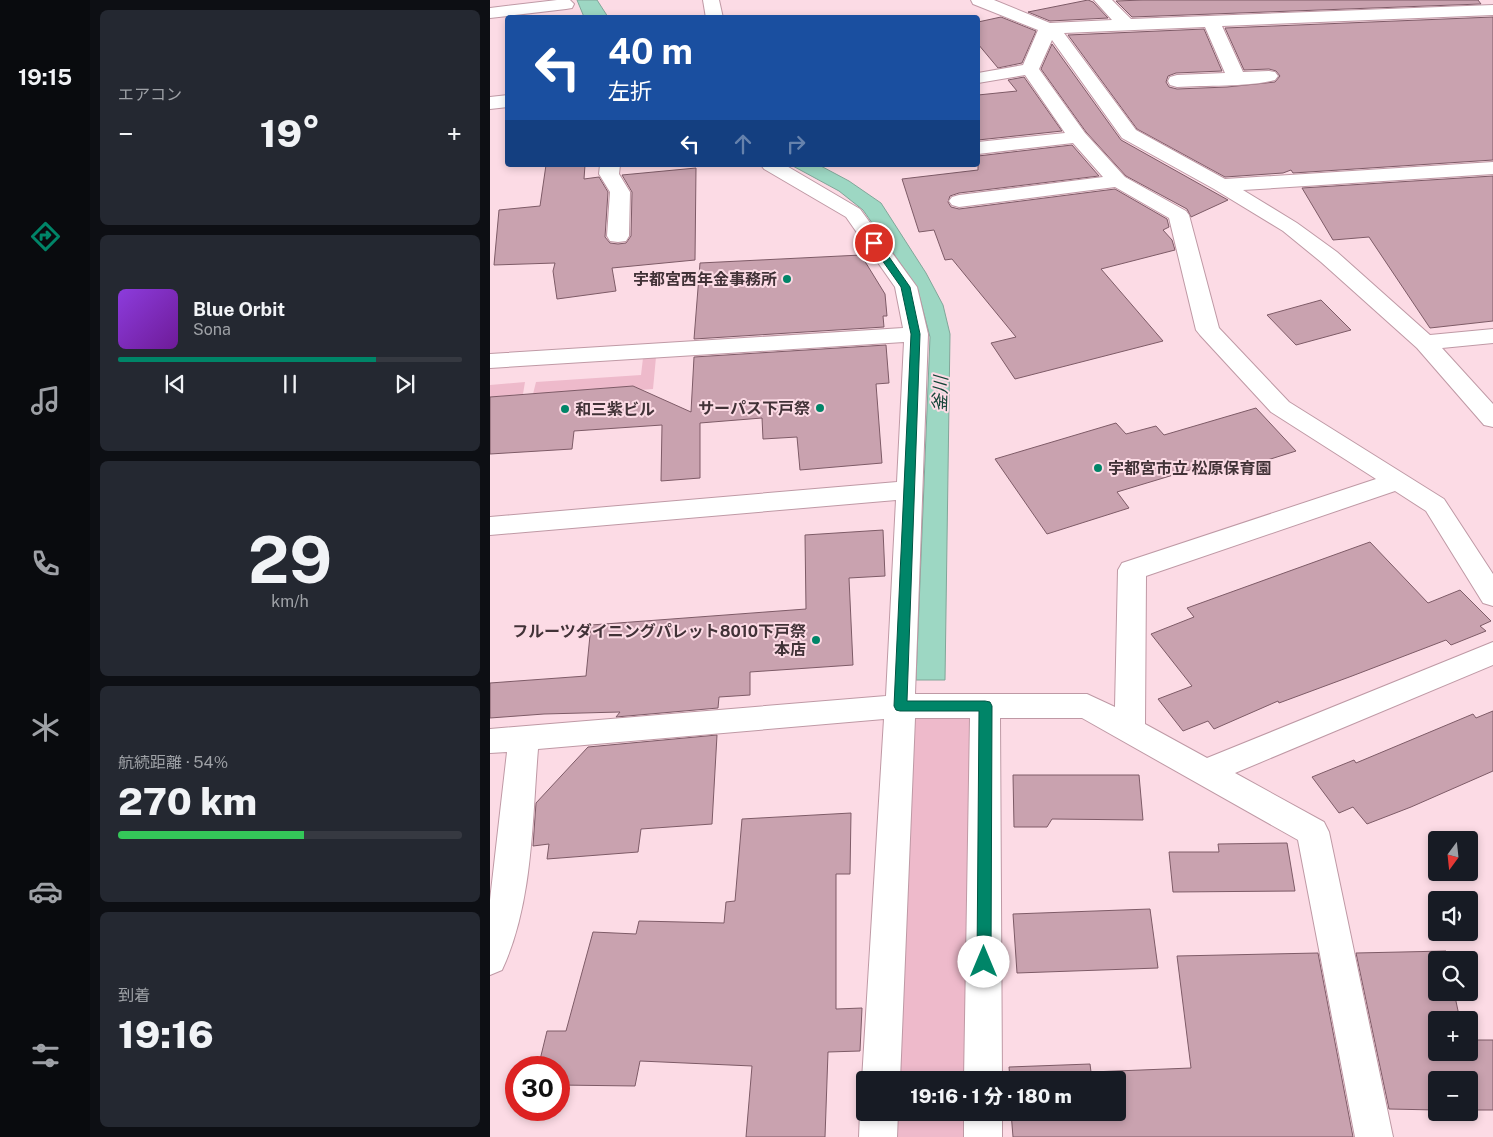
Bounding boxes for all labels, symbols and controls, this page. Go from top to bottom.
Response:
text: 40 m [608,31,693,72]
icon: left [525,35,590,100]
text: 19:15 [18,64,72,90]
text: 左折 [608,78,652,104]
text: エアコン [118,85,182,104]
text: 19° [260,111,320,156]
text: − [118,117,134,150]
text: + [446,117,462,150]
icon: left [676,130,704,158]
icon: ahead [729,130,757,158]
icon: right [782,130,810,158]
icon: directions [28,219,63,254]
pin [853,222,895,264]
icon: arrive [860,229,888,257]
place label: 宇都宮西年金事務所 [633,270,777,289]
marker: 宇都宮西年金事務所 [781,273,793,285]
text: Blue Orbit [193,298,285,320]
text: Sona [193,320,231,339]
icon: previous [161,370,189,398]
icon: pause [276,370,304,398]
icon: next [391,370,419,398]
water label: 釜川 [929,374,951,412]
icon: music [28,383,63,418]
place label: サーパス下戸祭 [698,399,810,418]
place label: 和三紫ビル [575,400,655,419]
marker: サーパス下戸祭 [814,402,826,414]
marker: 和三紫ビル [559,403,571,415]
place label: 宇都宮市立 松原保育園 [1108,459,1272,478]
marker: 宇都宮市立 松原保育園 [1092,462,1104,474]
text: 29 [248,521,332,598]
icon: phone [28,546,63,581]
text: km/h [271,592,309,611]
place label: フルーツダイニングパレット8010下戸祭 本店 [512,622,806,659]
marker: フルーツダイニングパレット8010下戸祭 本店 [810,634,822,646]
icon: climate [28,710,63,745]
text: 航続距離 · 54% [118,753,228,772]
text: 270 km [118,779,257,824]
north arrow [1428,831,1478,881]
map controls [1428,831,1478,1121]
icon: car [28,874,63,909]
button: sound [1428,891,1478,941]
position arrow [957,935,1009,987]
button: search [1428,951,1478,1001]
text: 到着 [118,986,150,1005]
button: + [1428,1011,1478,1061]
text: 19:16 [118,1012,214,1057]
icon: filters [28,1038,63,1073]
speed limit sign: 30 [505,1056,570,1121]
button: − [1428,1071,1478,1121]
text: 19:16 · 1 分 · 180 m [910,1085,1072,1107]

